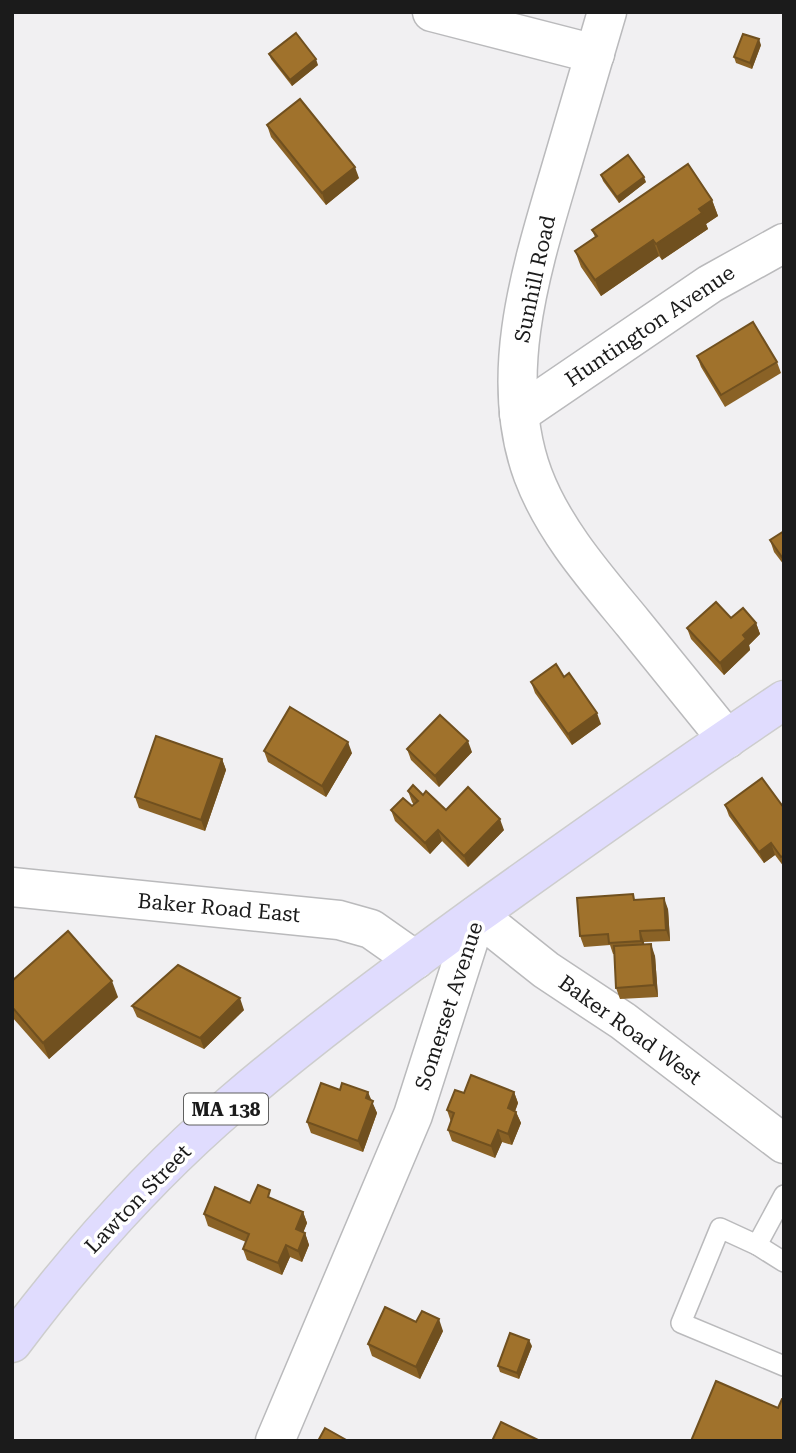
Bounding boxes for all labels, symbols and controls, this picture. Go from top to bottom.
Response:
street label: Sunhill Road [510,213,560,345]
street label: Huntington Avenue [561,260,739,392]
street label: Baker Road East [137,889,301,927]
street label: Somerset Avenue [410,919,488,1093]
street label: Baker Road West [554,970,706,1090]
road number: MA 138 [184,1093,268,1124]
street label: Lawton Street [80,1140,196,1258]

